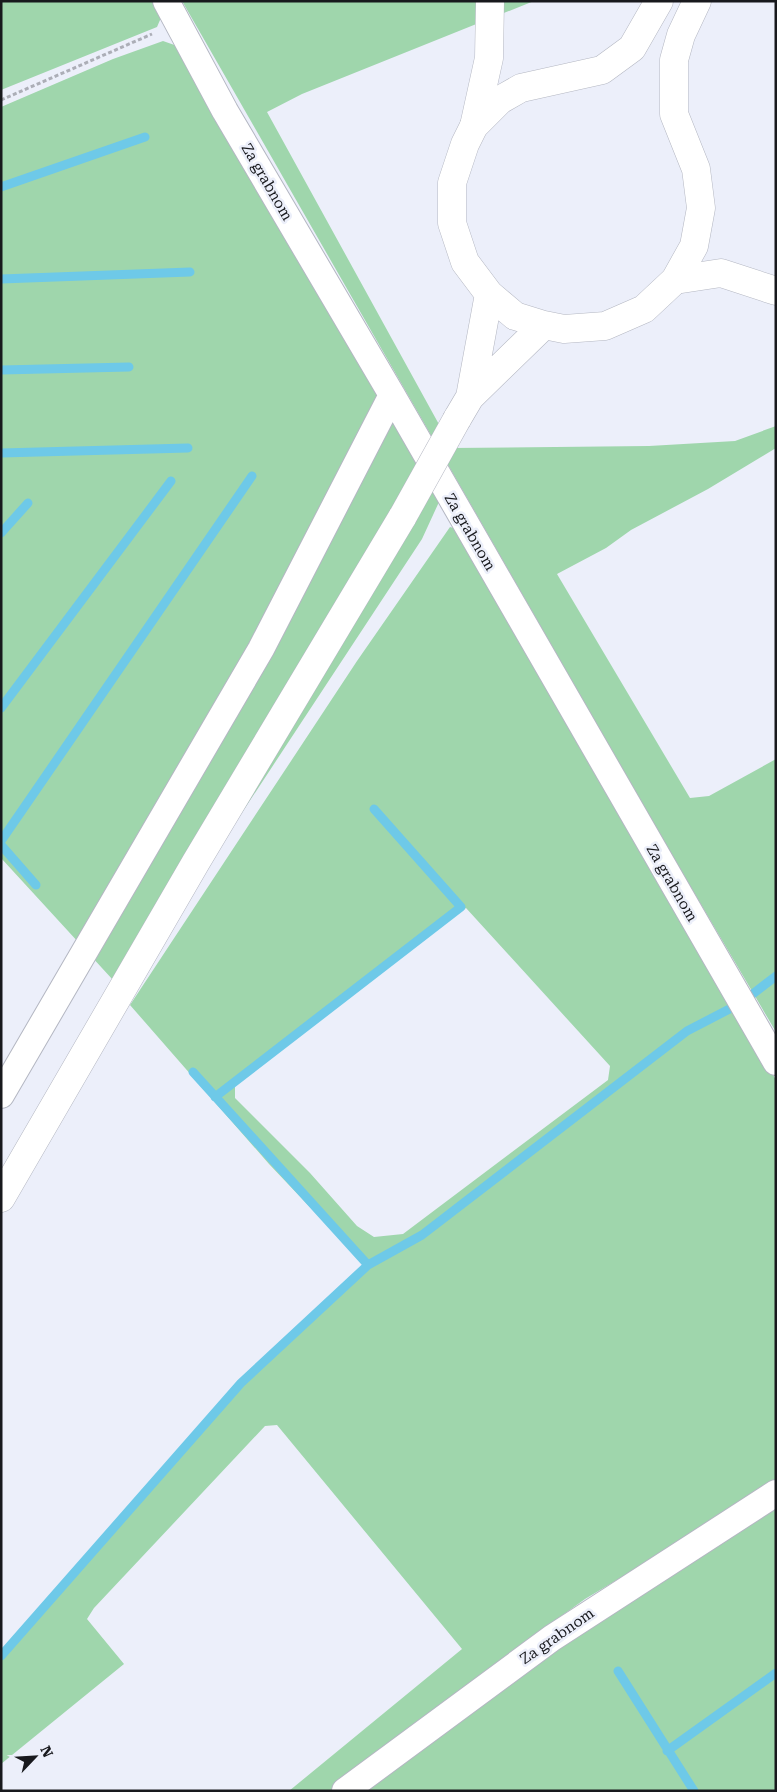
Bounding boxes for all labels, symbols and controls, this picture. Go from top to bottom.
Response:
street label: Za grabnom [238,140,297,224]
street label: Za grabnom [441,490,500,574]
street label: Za grabnom [643,841,702,925]
street label: Za grabnom [516,1604,598,1668]
north arrow [10,1732,60,1782]
text: N [37,1743,56,1760]

